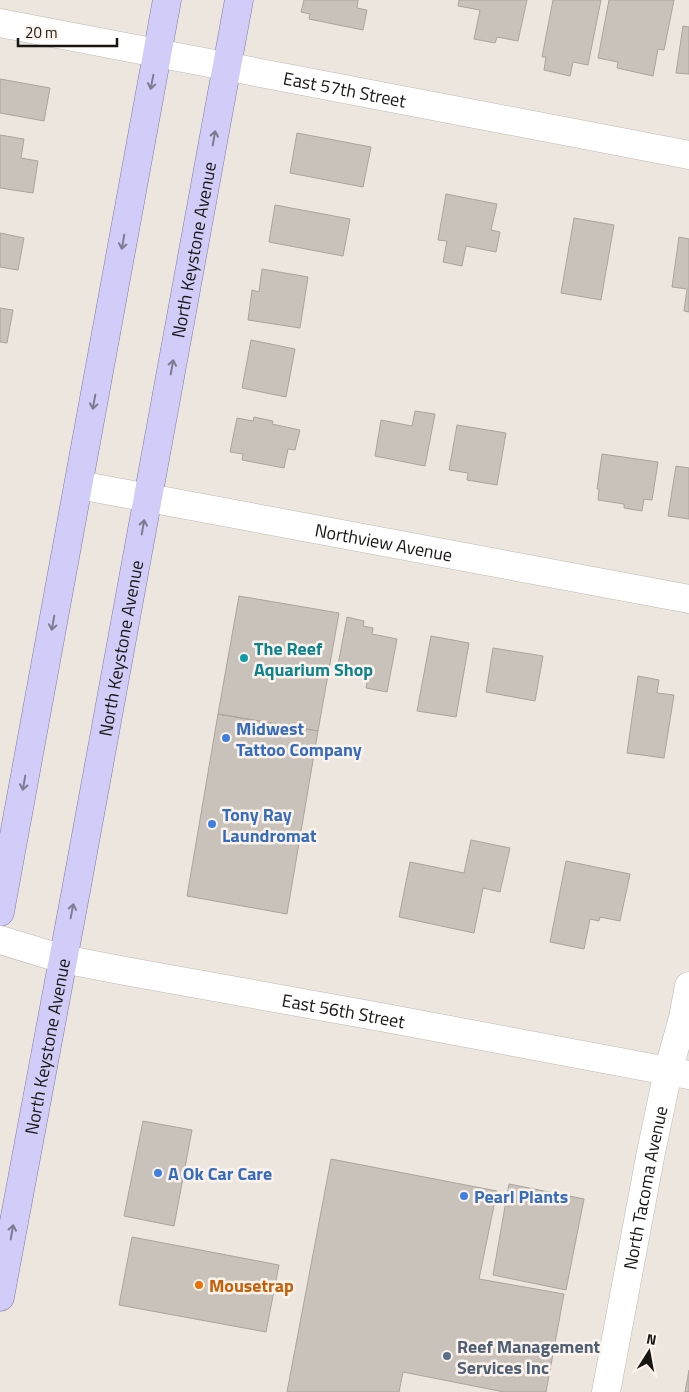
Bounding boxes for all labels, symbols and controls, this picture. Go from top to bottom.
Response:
scale bar [18,15,116,47]
text: 20 m [25,21,58,44]
street label: East 57th Street [281,64,409,114]
one-way arrow [146,74,156,90]
one-way arrow [210,131,219,147]
street label: North Keystone Avenue [164,159,223,340]
one-way arrow [117,234,127,250]
one-way arrow [168,360,177,376]
one-way arrow [88,394,98,410]
street label: Northview Avenue [313,516,455,568]
one-way arrow [138,519,148,535]
street label: North Keystone Avenue [91,558,150,738]
one-way arrow [48,614,58,630]
place label: The Reef Aquarium Shop [254,635,373,683]
marker: The Reef Aquarium Shop [238,652,250,664]
place label: Midwest Tattoo Company [236,715,362,763]
marker: Midwest Tattoo Company [220,732,232,744]
one-way arrow [19,774,28,790]
place label: Tony Ray Laundromat [222,801,317,849]
marker: Tony Ray Laundromat [206,818,218,830]
one-way arrow [68,903,78,919]
street label: North Keystone Avenue [17,956,77,1137]
street label: East 56th Street [280,986,408,1035]
street label: North Tacoma Avenue [616,1103,674,1272]
place label: A Ok Car Care [168,1160,272,1187]
marker: A Ok Car Care [152,1167,164,1179]
place label: Pearl Plants [474,1183,568,1210]
marker: Pearl Plants [458,1190,470,1202]
one-way arrow [8,1224,17,1240]
place label: Mousetrap [209,1272,294,1299]
marker: Mousetrap [193,1279,205,1291]
north arrow [624,1327,674,1377]
text: N [645,1328,658,1350]
place label: Reef Management Services Inc [457,1333,601,1381]
marker: Reef Management Services Inc [441,1350,453,1362]

